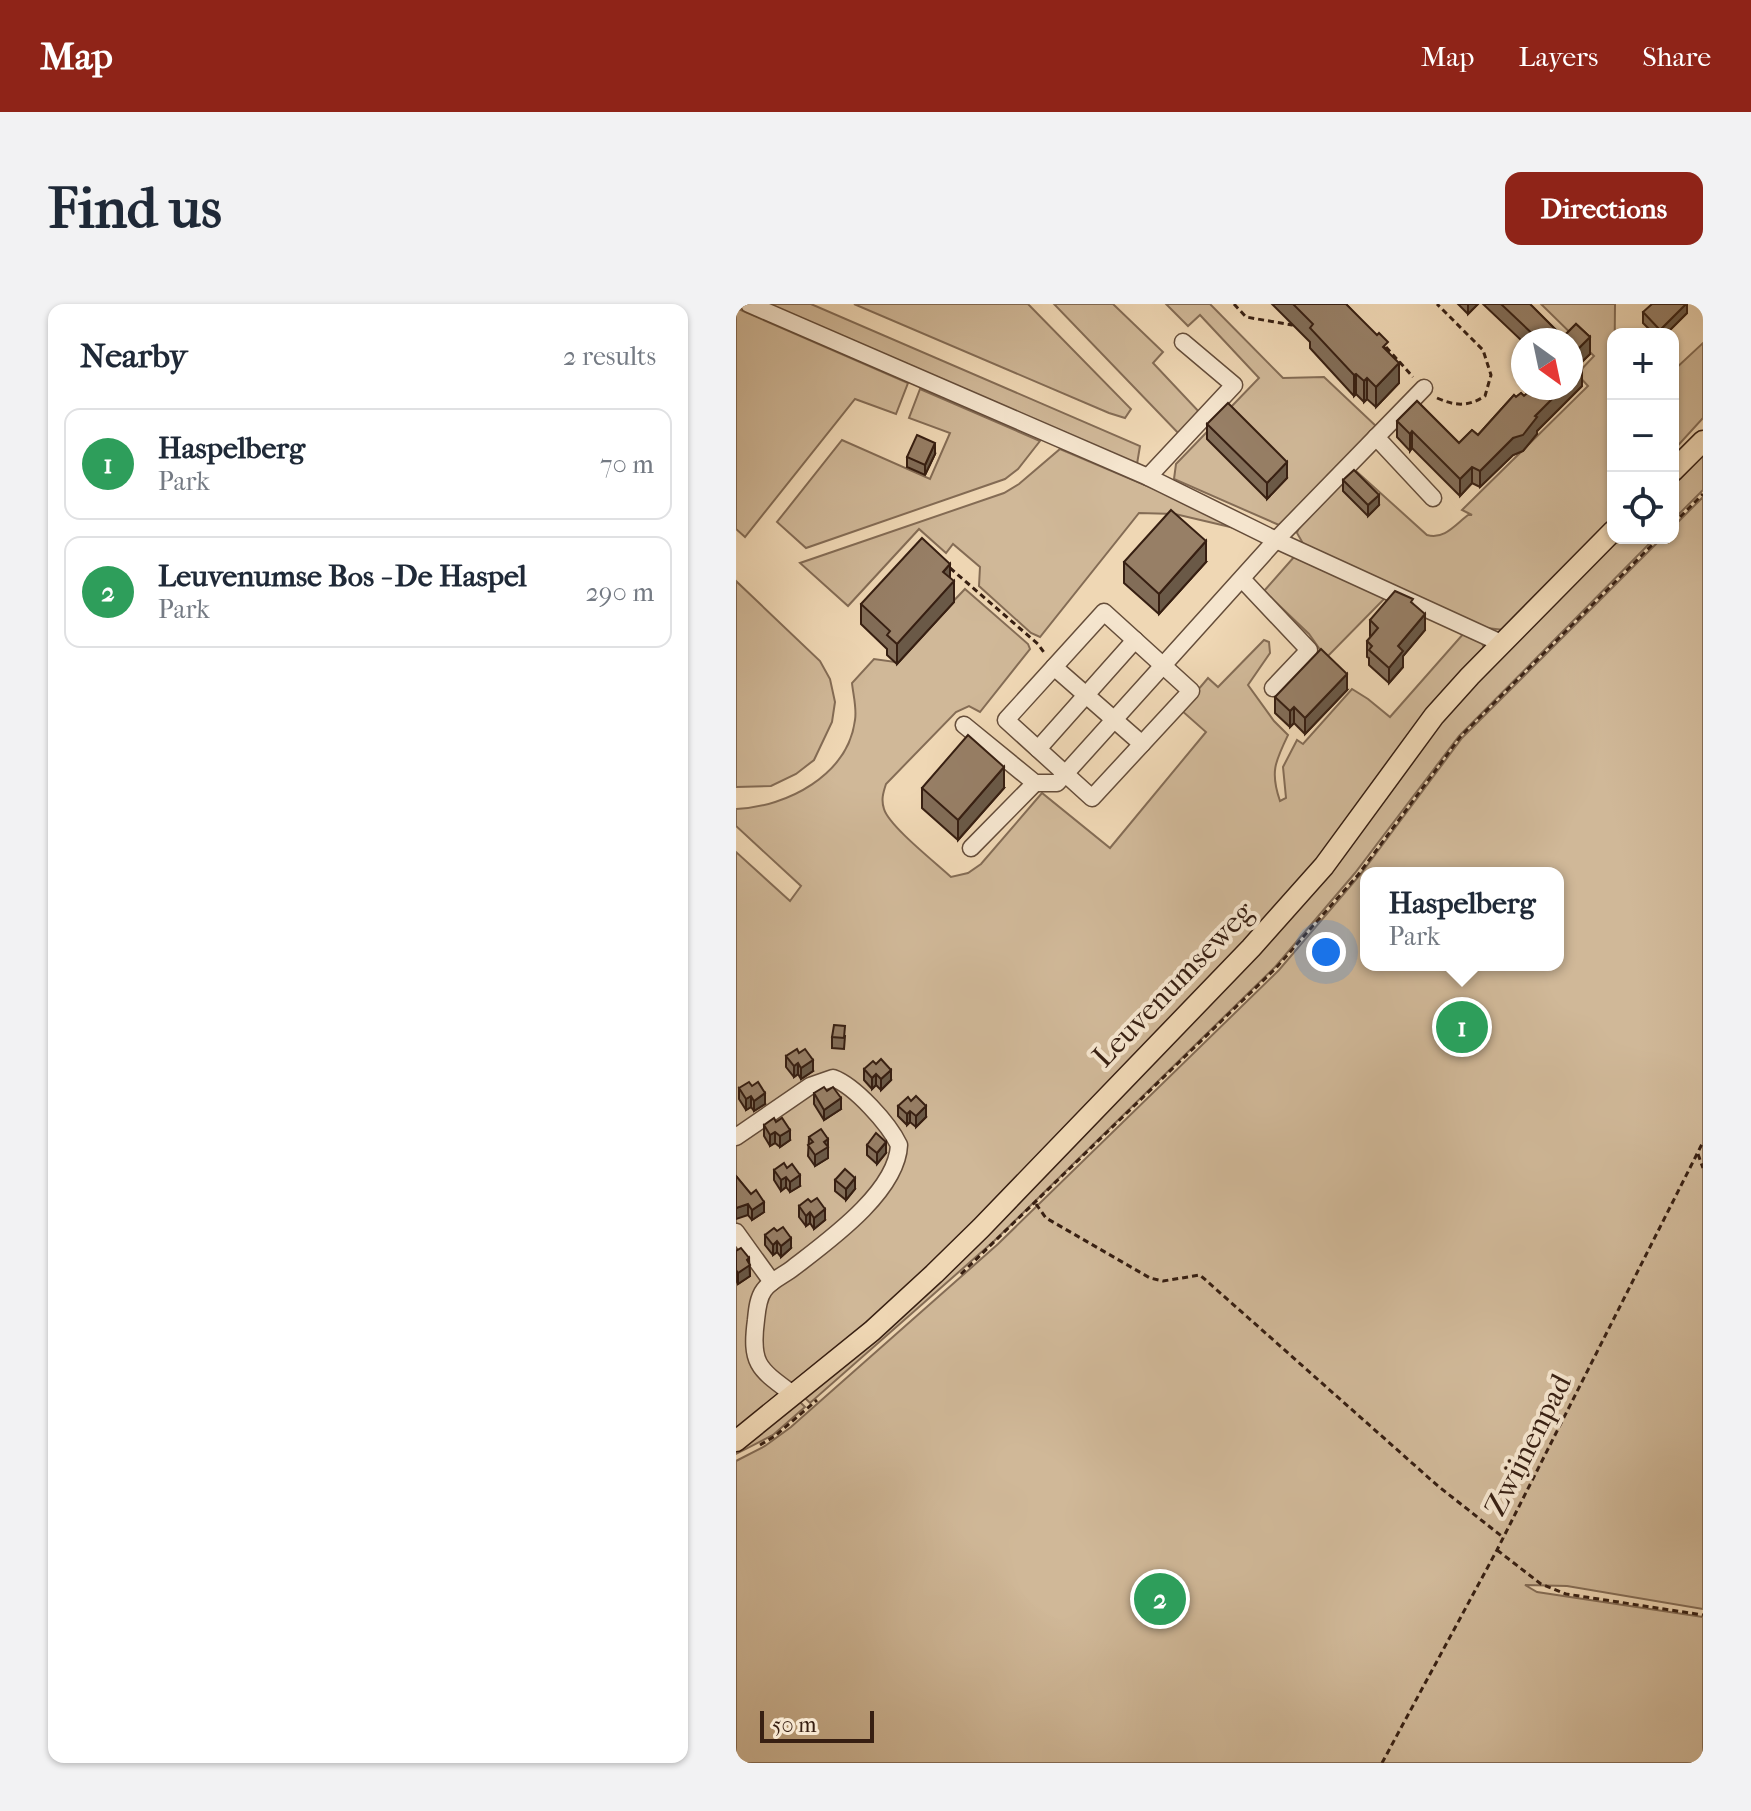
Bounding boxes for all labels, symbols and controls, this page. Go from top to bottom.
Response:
text: Map [40,34,113,79]
text: Map [1421,40,1474,73]
text: Layers [1518,40,1598,73]
text: Share [1642,40,1711,73]
button: Directions [1505,172,1703,245]
text: Find us [48,176,222,241]
north arrow [1511,328,1583,400]
map controls [1607,328,1679,544]
button: + [1607,328,1679,400]
text: Nearby [80,336,187,376]
text: 2 results [563,341,656,372]
button: − [1607,400,1679,472]
text: Haspelberg [158,431,305,466]
text: 1 [103,449,113,480]
text: 70 m [600,449,654,480]
text: Park [158,466,210,497]
button: locate [1607,472,1679,544]
text: Leuvenumse Bos - De Haspel [158,559,527,594]
text: 2 [101,577,115,608]
text: 290 m [585,577,654,608]
text: Park [158,594,210,625]
popup [1360,867,1564,971]
text: Haspelberg [1389,886,1536,921]
street label: Leuvenumseweg [1086,894,1262,1074]
text: Park [1389,921,1440,952]
your location [1306,932,1346,972]
pin: 1 [1436,997,1488,1057]
street label: Zwijnenpad [1478,1368,1579,1522]
pin: 2 [1134,1569,1186,1629]
scale bar [760,1707,874,1743]
text: 50 m [772,1712,817,1738]

